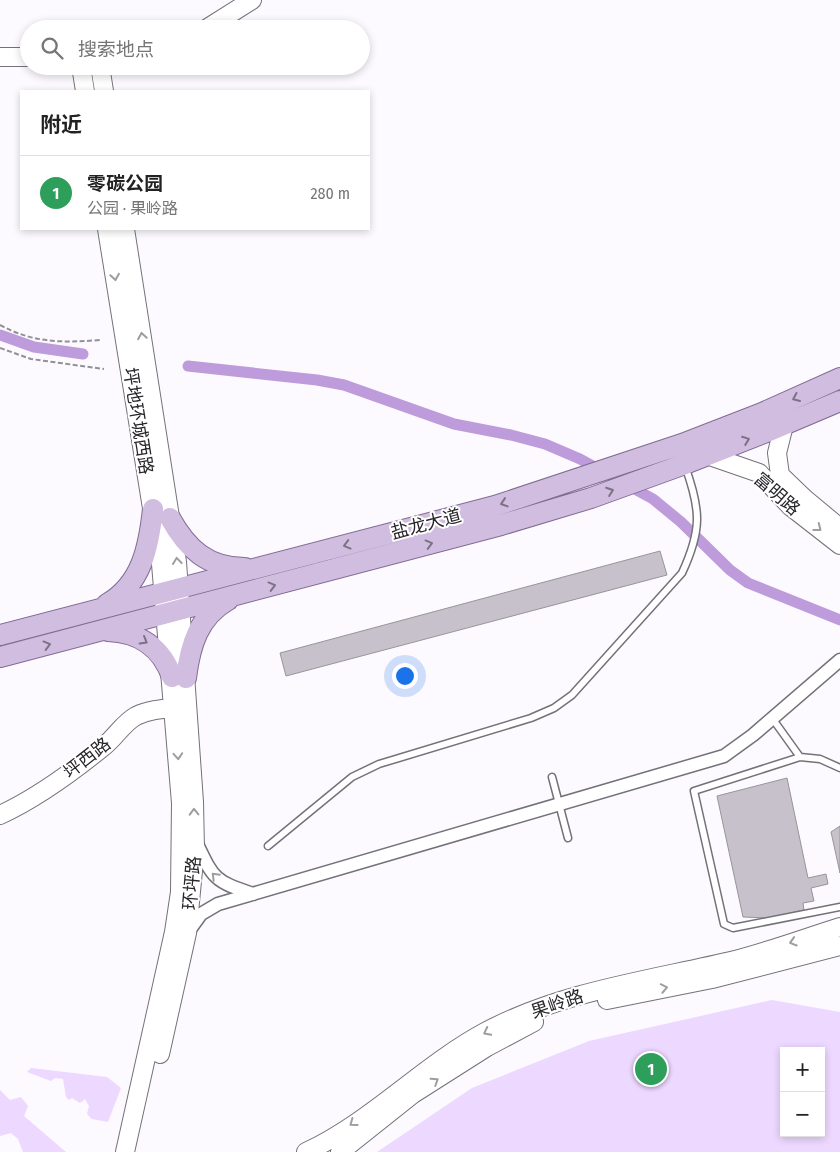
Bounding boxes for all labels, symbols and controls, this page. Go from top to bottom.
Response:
search box [20,20,370,75]
icon: search [38,34,66,62]
text: 搜索地点 [78,38,154,61]
text: 附近 [40,112,82,138]
text: 零碳公园 [87,172,163,195]
text: 1 [53,184,59,203]
text: 280 m [311,184,350,203]
text: 公园 · 果岭路 [87,199,178,218]
one-way arrow [109,273,120,281]
one-way arrow [137,332,148,340]
street label: 坪地环城西路 [119,366,157,476]
one-way arrow [792,391,801,401]
one-way arrow [741,436,750,446]
street label: 富明路 [749,468,805,520]
one-way arrow [605,487,614,497]
one-way arrow [500,498,508,508]
street label: 盐龙大道 [388,504,464,544]
one-way arrow [813,523,822,532]
one-way arrow [342,539,351,550]
one-way arrow [425,540,433,550]
one-way arrow [172,557,183,565]
one-way arrow [268,581,276,592]
one-way arrow [139,635,148,645]
one-way arrow [43,640,52,651]
your location [392,663,418,689]
street label: 坪西路 [59,733,115,783]
one-way arrow [172,753,183,761]
one-way arrow [189,807,199,815]
street label: 环坪路 [179,855,205,911]
one-way arrow [212,873,221,882]
one-way arrow [790,936,798,946]
one-way arrow [659,984,668,994]
street label: 果岭路 [528,985,586,1023]
one-way arrow [484,1025,493,1035]
map controls [780,1047,825,1137]
button: + [780,1047,825,1092]
pin: 1 [635,1050,667,1088]
one-way arrow [429,1077,438,1087]
button: − [780,1092,825,1137]
one-way arrow [349,1117,359,1126]

